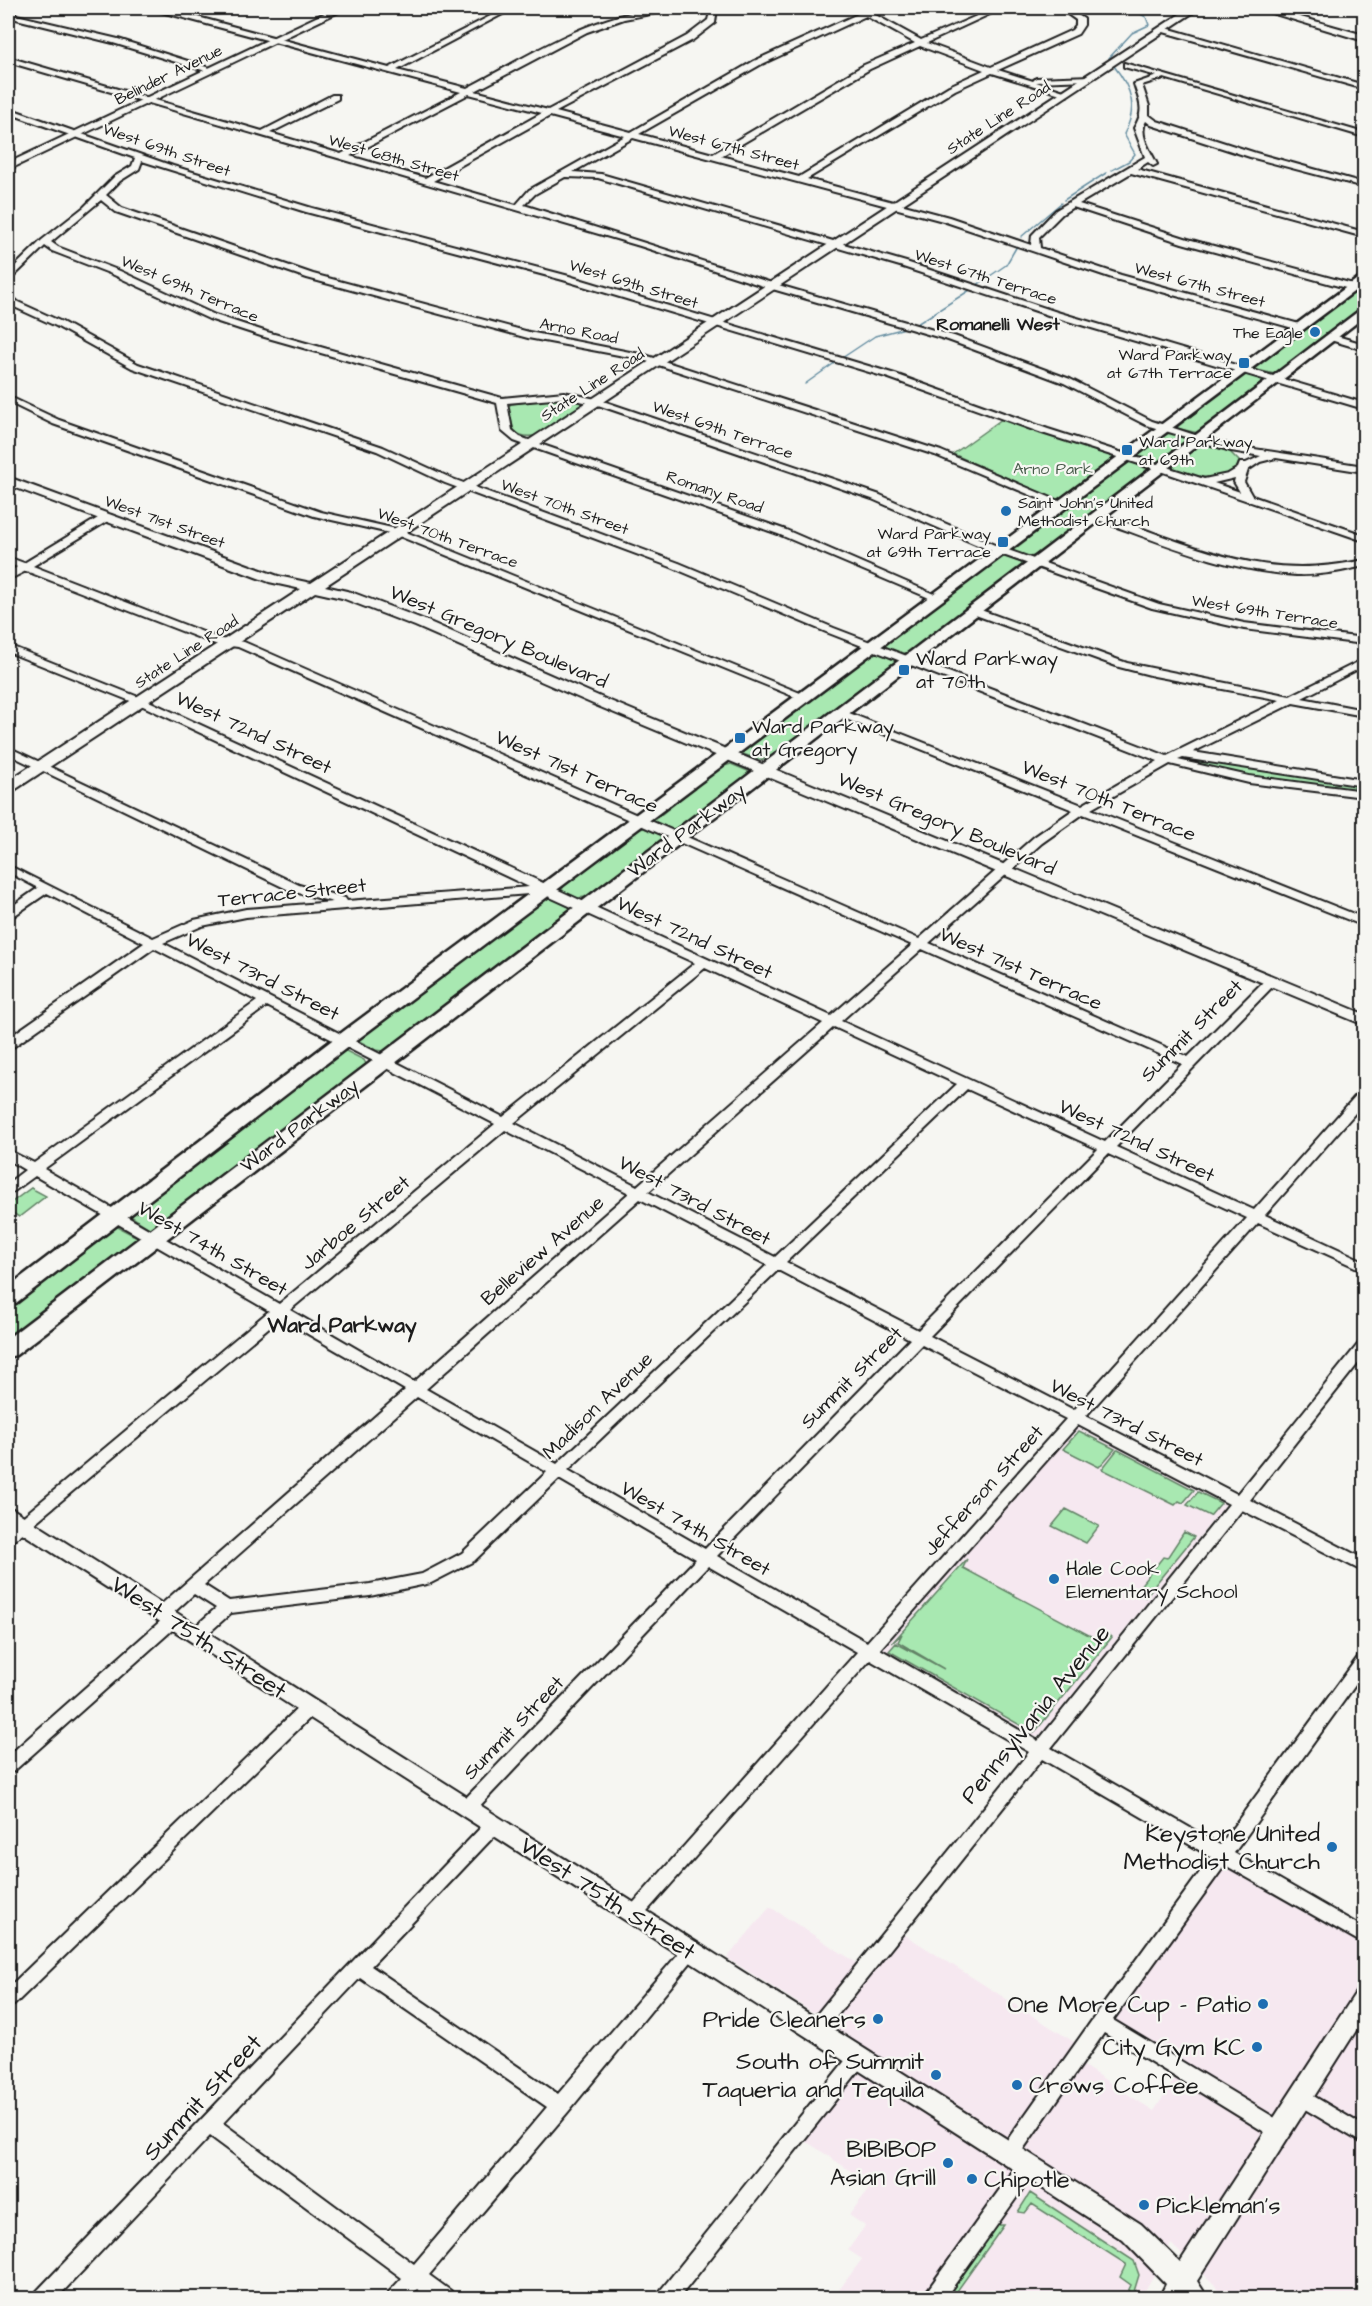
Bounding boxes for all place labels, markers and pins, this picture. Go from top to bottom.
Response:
place label: The Eagle [1233,322,1303,345]
marker: The Eagle [1308,325,1322,339]
place label: Ward Parkway at 67th Terrace [1107,344,1232,384]
marker: Ward Parkway at 67th Terrace [1237,356,1251,370]
place label: Ward Parkway at 69th [1139,431,1253,471]
marker: Ward Parkway at 69th [1120,443,1134,457]
place label: Saint John's United Methodist Church [1018,492,1153,532]
marker: Saint John's United Methodist Church [999,504,1013,518]
place label: Ward Parkway at 69th Terrace [867,523,991,563]
marker: Ward Parkway at 69th Terrace [996,535,1010,549]
place label: Ward Parkway at 70th [916,645,1058,696]
marker: Ward Parkway at 70th [897,663,911,677]
place label: Ward Parkway at Gregory [752,713,894,765]
marker: Ward Parkway at Gregory [733,731,747,745]
place label: Hale Cook Elementary School [1066,1555,1238,1607]
marker: Hale Cook Elementary School [1047,1572,1061,1586]
place label: Keystone United Methodist Church [1123,1817,1320,1879]
marker: Keystone United Methodist Church [1325,1840,1339,1854]
place label: One More Cup - Patio [1008,1988,1252,2022]
marker: One More Cup - Patio [1256,1997,1270,2011]
place label: Pride Cleaners [703,2003,866,2037]
marker: Pride Cleaners [871,2012,885,2026]
place label: City Gym KC [1102,2031,1245,2066]
marker: City Gym KC [1250,2040,1264,2054]
place label: South of Summit Taqueria and Tequila [702,2045,924,2107]
marker: South of Summit Taqueria and Tequila [929,2068,943,2082]
place label: Crows Coffee [1029,2069,1199,2103]
marker: Crows Coffee [1010,2078,1024,2092]
place label: BIBIBOP Asian Grill [830,2133,936,2195]
marker: BIBIBOP Asian Grill [941,2156,955,2170]
place label: Chipotle [984,2163,1070,2197]
marker: Chipotle [965,2172,979,2186]
place label: Pickleman's [1156,2189,1280,2223]
marker: Pickleman's [1137,2198,1151,2212]

